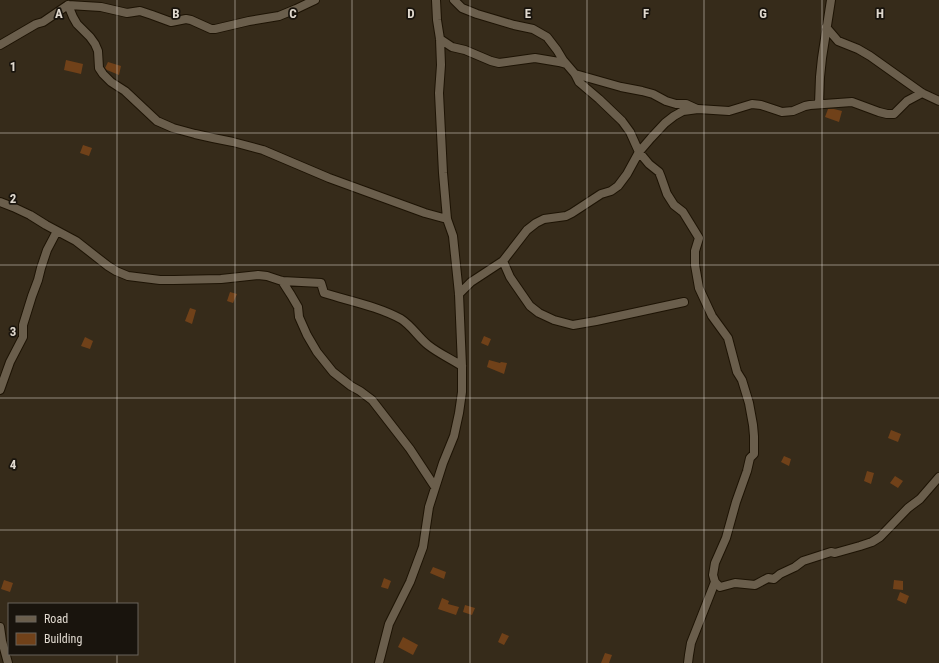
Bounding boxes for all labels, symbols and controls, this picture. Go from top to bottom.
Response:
text: A [55,6,63,21]
text: B [172,6,180,21]
text: C [289,6,297,21]
text: D [407,6,415,21]
text: E [525,6,532,21]
text: F [643,6,649,21]
text: G [759,6,767,21]
text: H [876,6,884,21]
text: 1 [10,59,16,74]
text: 2 [10,191,17,206]
text: 3 [10,324,16,339]
text: 4 [10,457,17,472]
legend [8,603,138,655]
text: Road [44,612,68,626]
text: Building [44,632,82,646]

